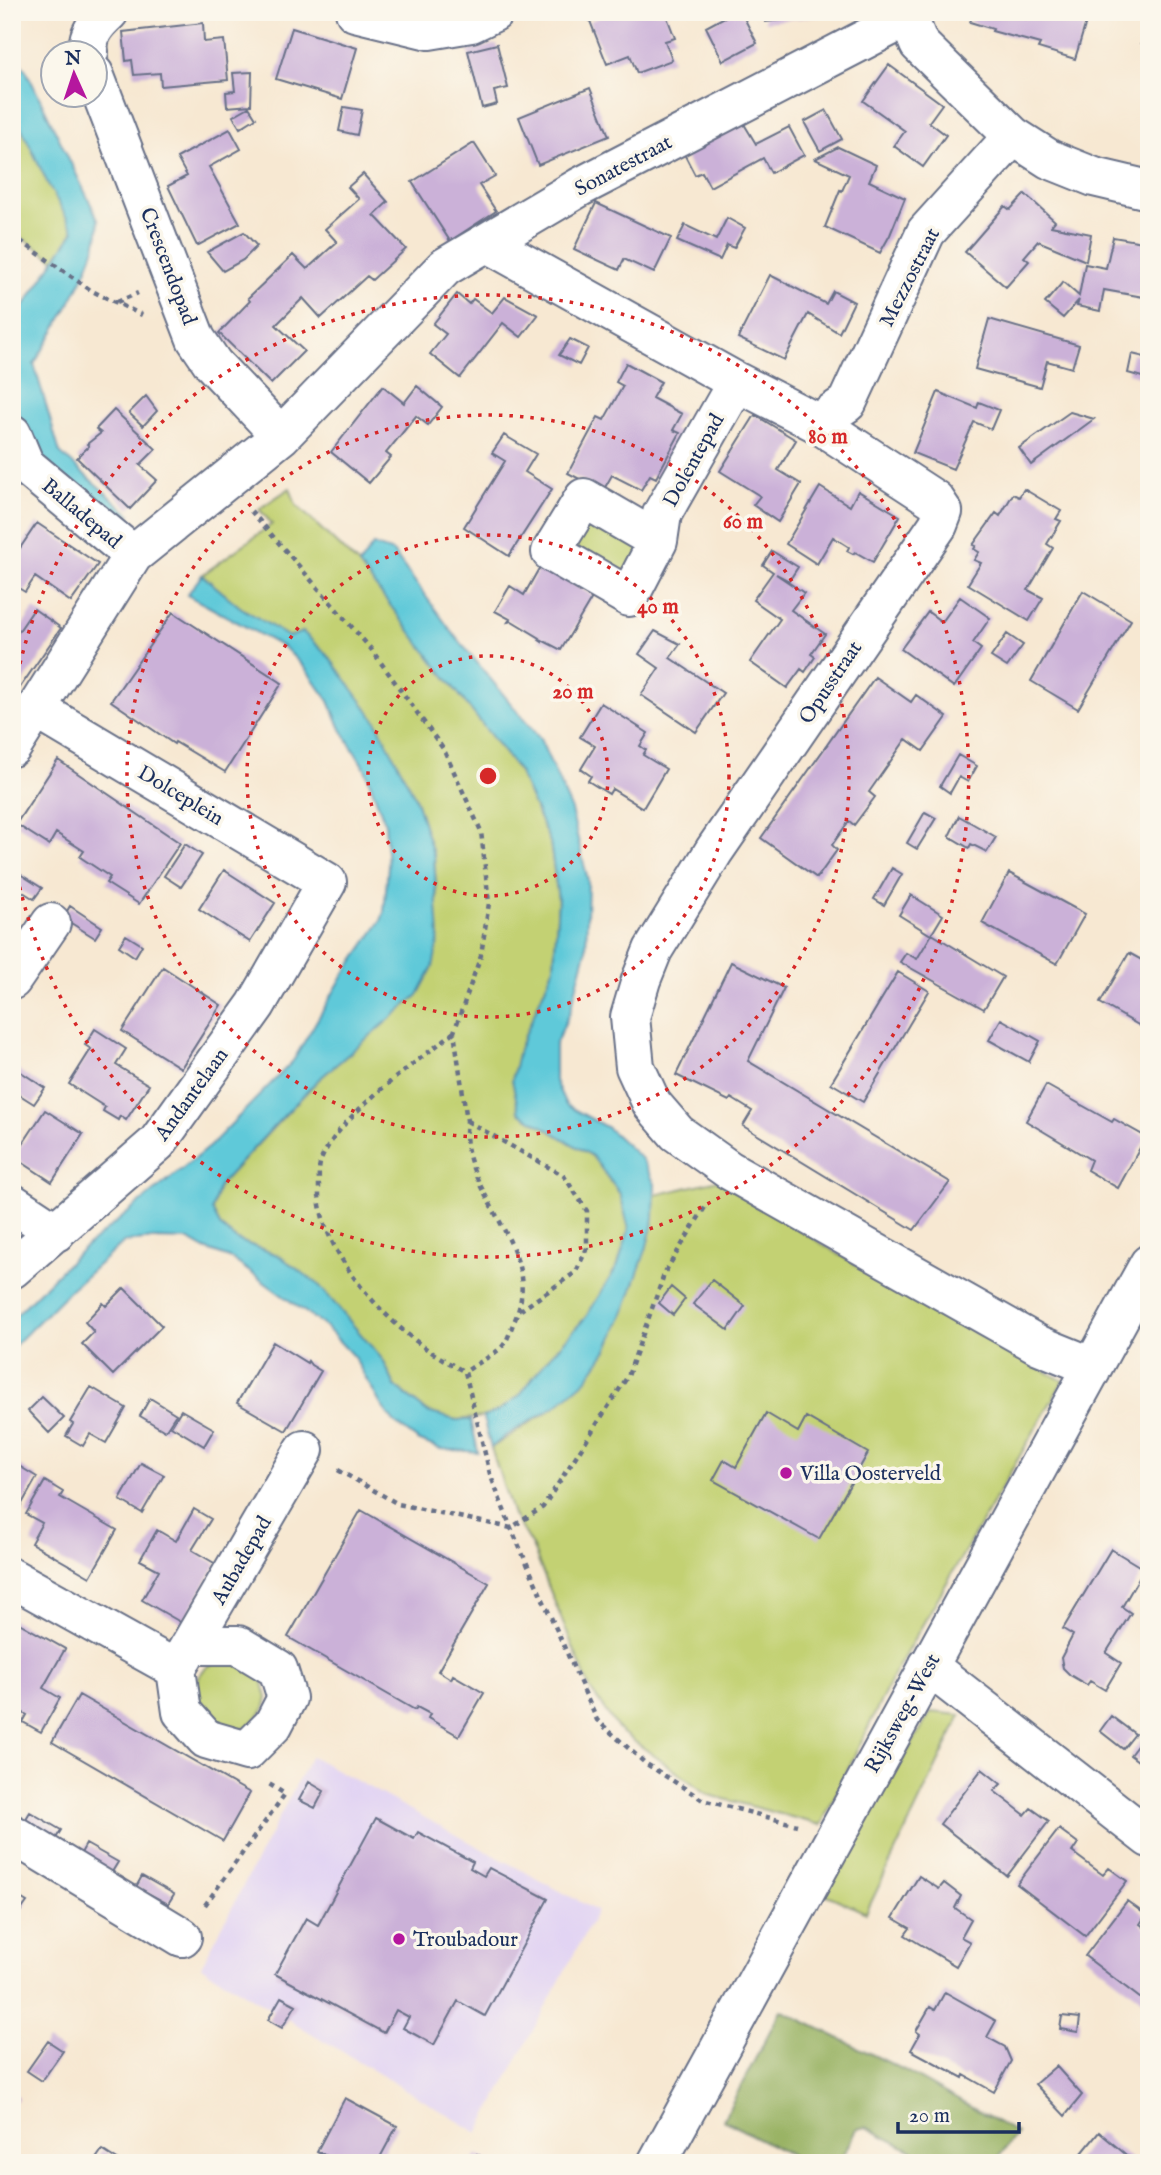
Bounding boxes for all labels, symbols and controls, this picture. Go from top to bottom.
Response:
north arrow [38,38,108,108]
text: N [63,47,83,71]
street label: Sonatestraat [570,129,677,203]
street label: Crescendopad [133,204,203,330]
street label: Mezzostraat [874,224,947,332]
street label: Dolentepad [658,408,731,512]
text: 80 m [808,424,848,451]
street label: Balladepad [36,473,127,556]
text: 60 m [723,509,764,536]
text: 40 m [637,594,679,621]
street label: Opusstraat [794,636,869,730]
text: 20 m [553,679,594,706]
street label: Dolceplein [132,760,228,833]
centre of rings [476,764,500,788]
street label: Andantelaan [149,1043,235,1148]
place label: Villa Oosterveld [799,1461,942,1488]
marker: Villa Oosterveld [778,1465,794,1481]
street label: Aubadepad [206,1511,279,1611]
street label: Rijksweg-West [859,1649,947,1778]
place label: Troubadour [413,1927,518,1954]
marker: Troubadour [391,1931,407,1947]
scale bar [898,2091,1019,2135]
text: 20 m [909,2103,950,2130]

